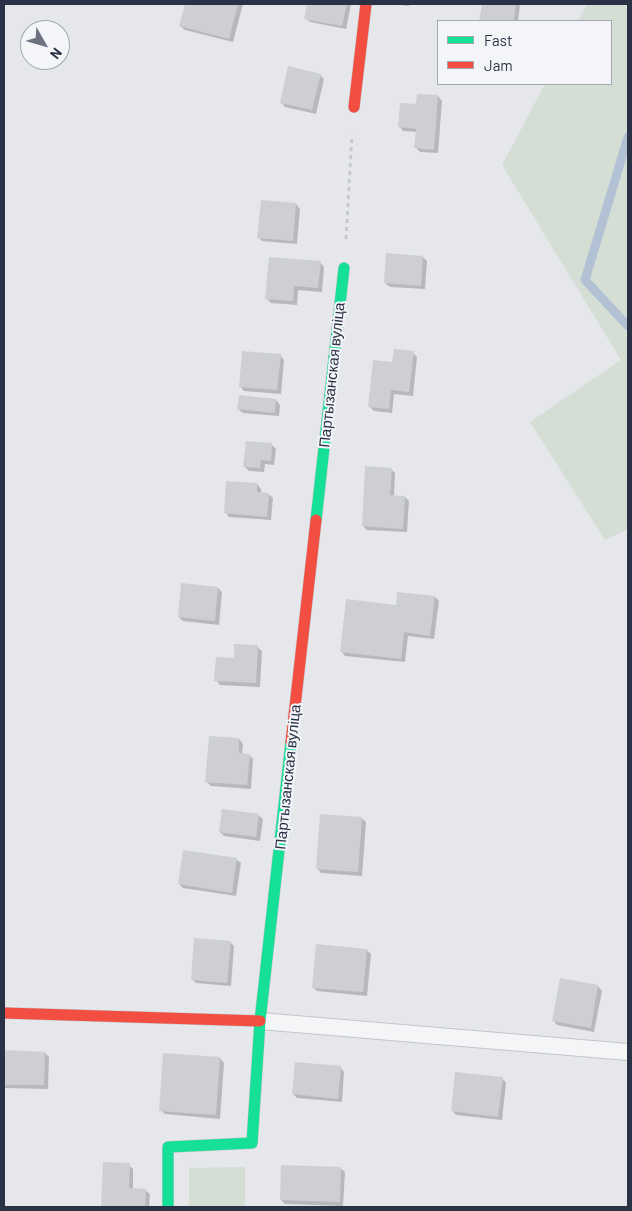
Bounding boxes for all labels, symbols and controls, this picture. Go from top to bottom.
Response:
north arrow [20,20,70,70]
legend [437,20,612,85]
text: Fast [484,31,512,49]
text: N [47,45,66,63]
text: Jam [484,56,513,74]
street label: Партызанская вуліца [315,301,349,449]
street label: Партызанская вуліца [271,703,305,851]

